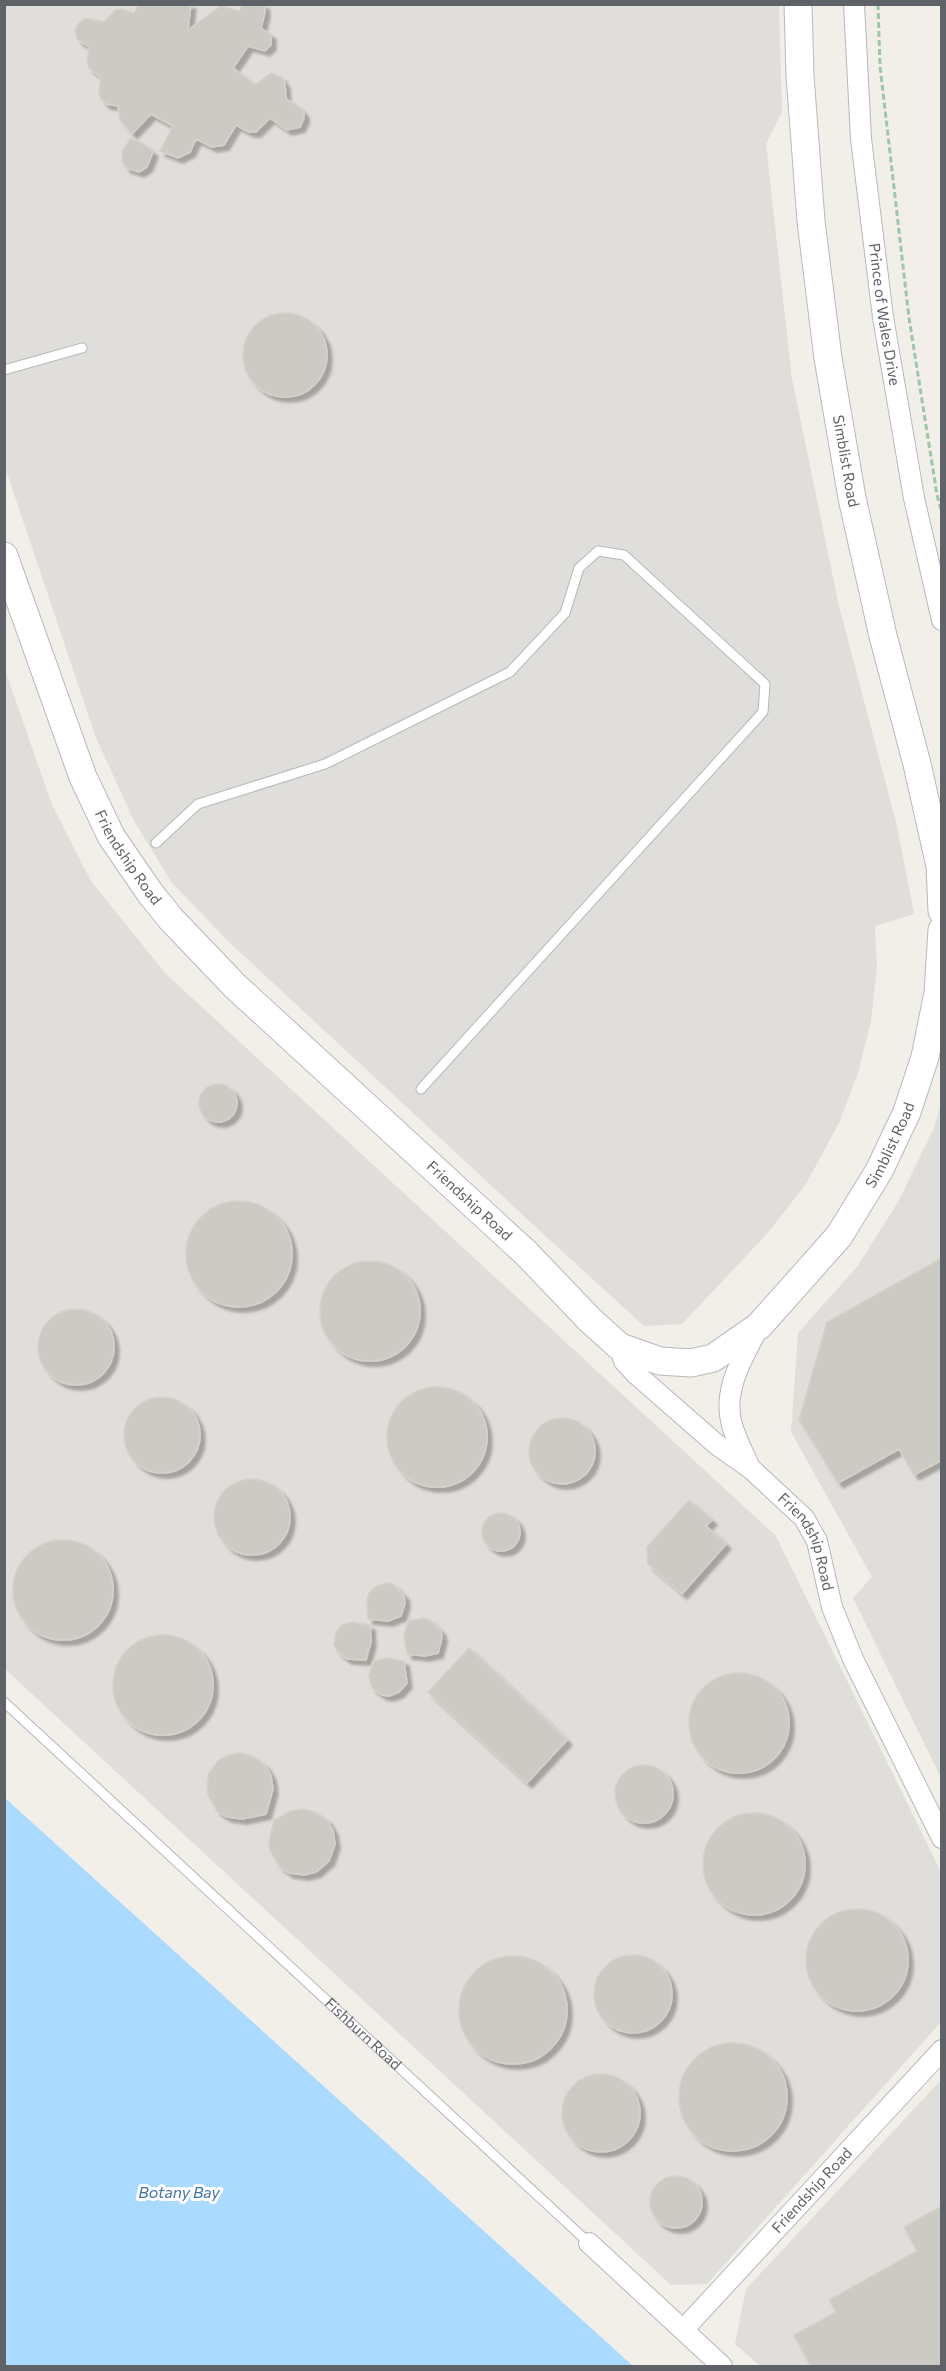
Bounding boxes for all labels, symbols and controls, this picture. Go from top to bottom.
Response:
street label: Prince of Wales Drive [866,242,905,387]
street label: Simblist Road [830,413,864,509]
street label: Friendship Road [92,807,166,908]
street label: Simblist Road [861,1100,918,1191]
street label: Friendship Road [423,1156,516,1244]
street label: Friendship Road [775,1489,838,1592]
street label: Fishburn Road [322,1993,406,2073]
street label: Friendship Road [767,2144,855,2236]
water label: Botany Bay [138,2182,220,2201]

